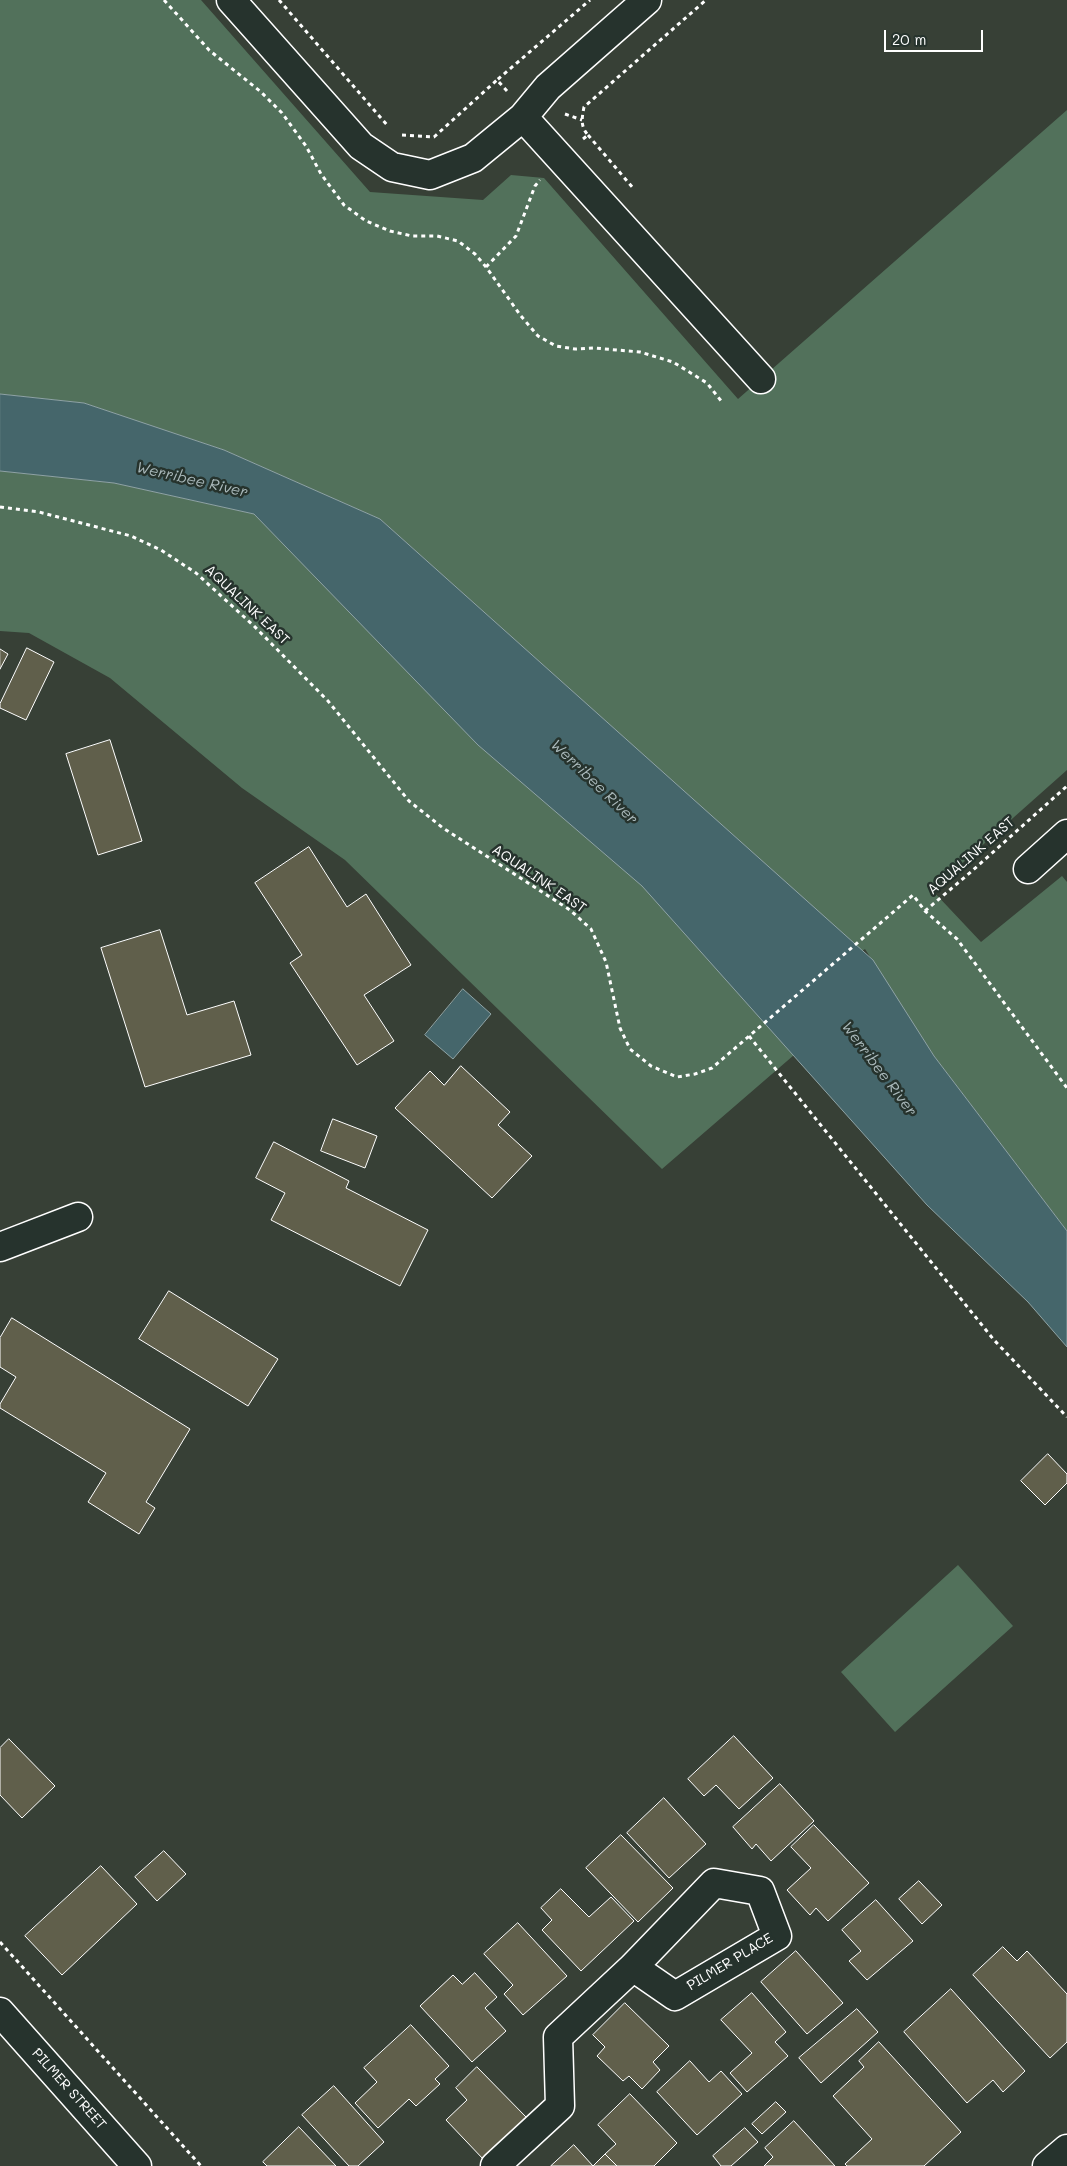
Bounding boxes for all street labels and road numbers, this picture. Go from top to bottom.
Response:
street label: AQUALINK EAST [201,561,293,649]
street label: AQUALINK EAST [924,814,1018,898]
street label: AQUALINK EAST [489,841,589,917]
street label: PILMER PLACE [684,1930,776,1994]
street label: PILMER STREET [28,2045,110,2133]

